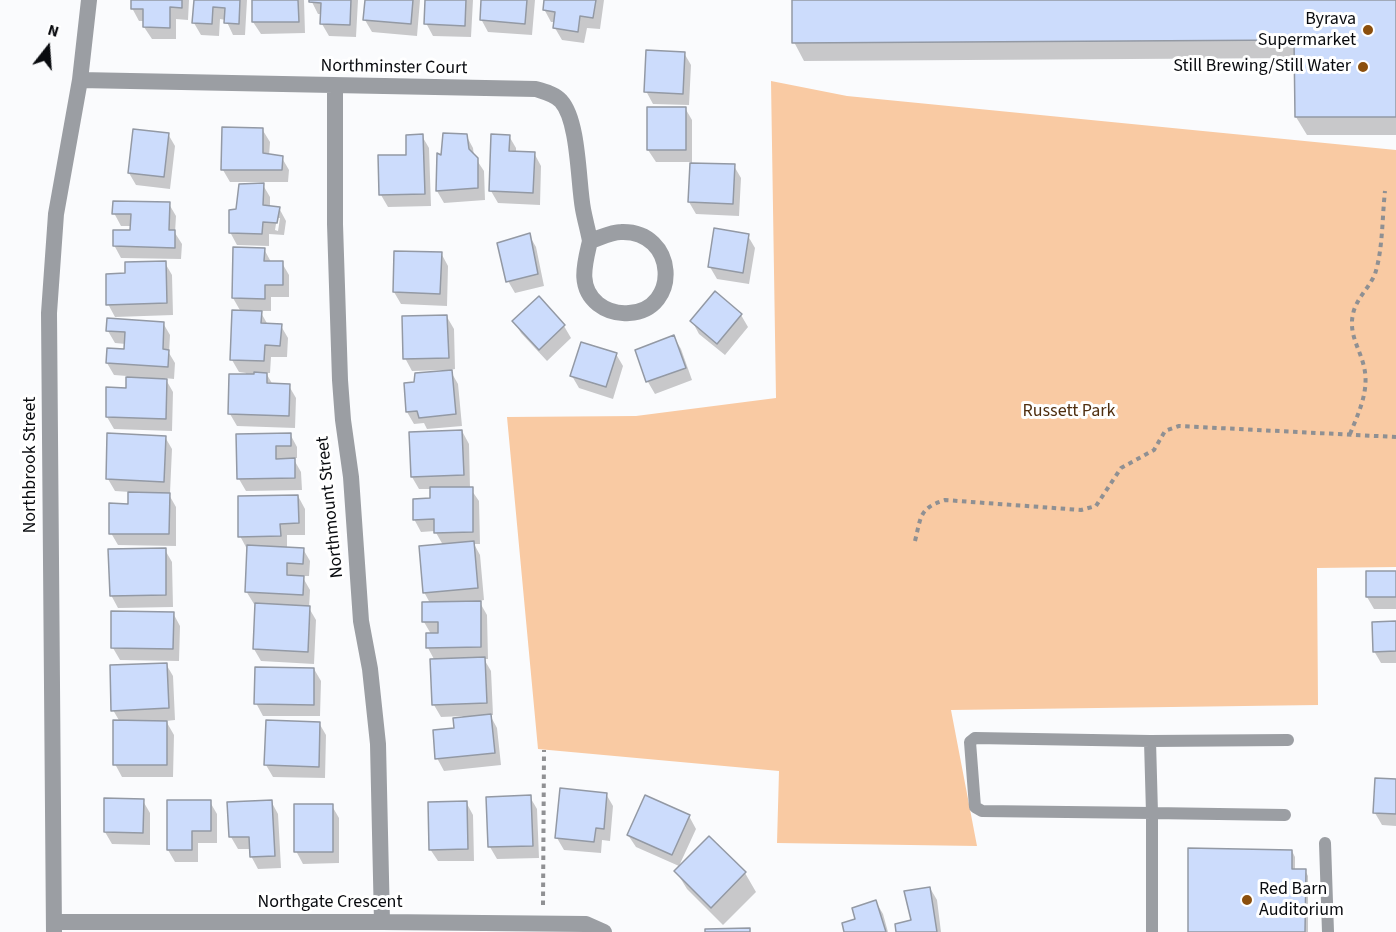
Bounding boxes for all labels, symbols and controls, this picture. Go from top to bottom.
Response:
place label: Byrava Supermarket [1258,9,1356,52]
north arrow [18,18,78,78]
text: N [45,19,62,43]
marker: Byrava Supermarket [1361,23,1375,37]
street label: Northminster Court [320,56,468,80]
place label: Still Brewing/Still Water [1173,56,1351,78]
marker: Still Brewing/Still Water [1356,60,1370,74]
street label: Northbrook Street [20,397,42,533]
park label: Russett Park [1023,401,1115,423]
street label: Northmount Street [313,435,349,579]
place label: Red Barn Auditorium [1259,879,1344,922]
street label: Northgate Crescent [258,892,402,914]
marker: Red Barn Auditorium [1240,893,1254,907]

